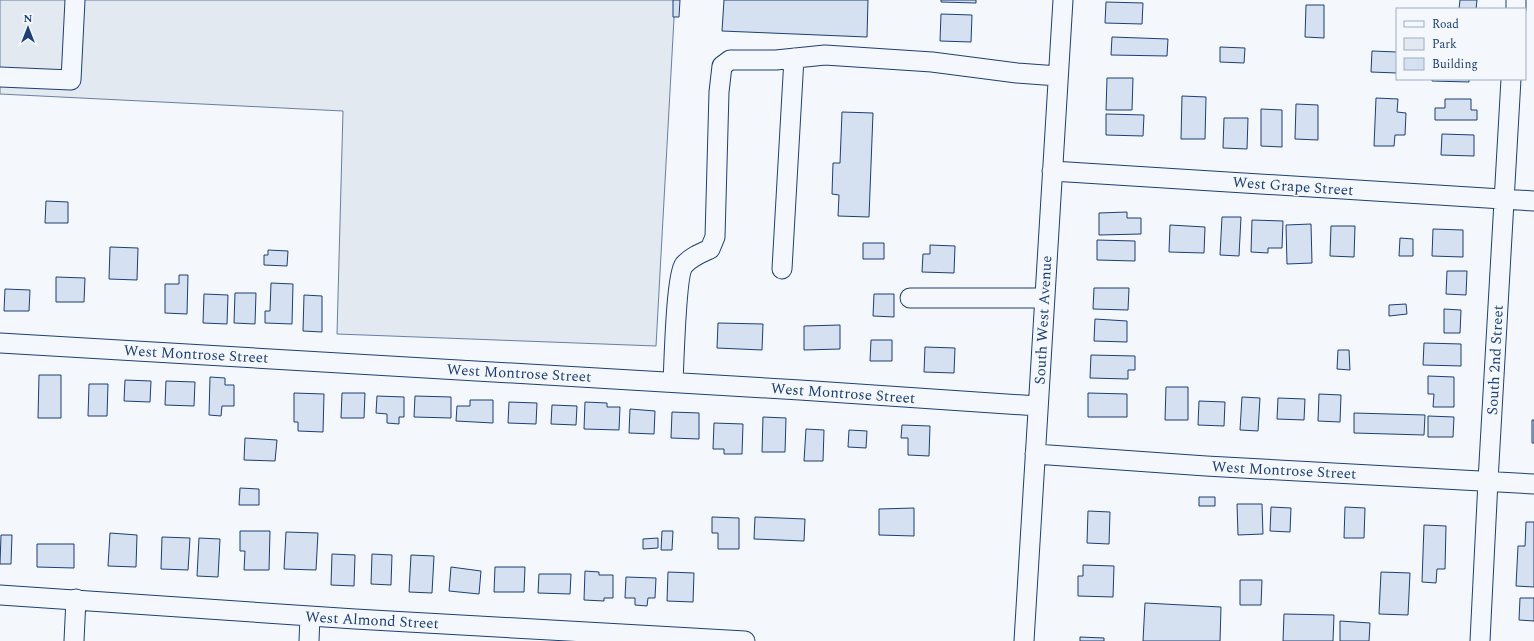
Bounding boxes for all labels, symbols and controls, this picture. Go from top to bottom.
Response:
north arrow [8,8,48,48]
legend [1396,8,1526,80]
text: N [24,10,33,27]
text: Road [1432,15,1459,34]
text: Park [1432,35,1457,54]
text: Building [1432,55,1478,74]
street label: West Grape Street [1232,171,1354,202]
street label: South West Avenue [1029,255,1058,385]
street label: South 2nd Street [1481,304,1510,416]
street label: West Montrose Street [123,339,269,370]
street label: West Montrose Street [446,358,592,389]
street label: West Montrose Street [770,377,916,410]
street label: West Montrose Street [1211,455,1357,486]
street label: West Almond Street [305,606,439,635]

